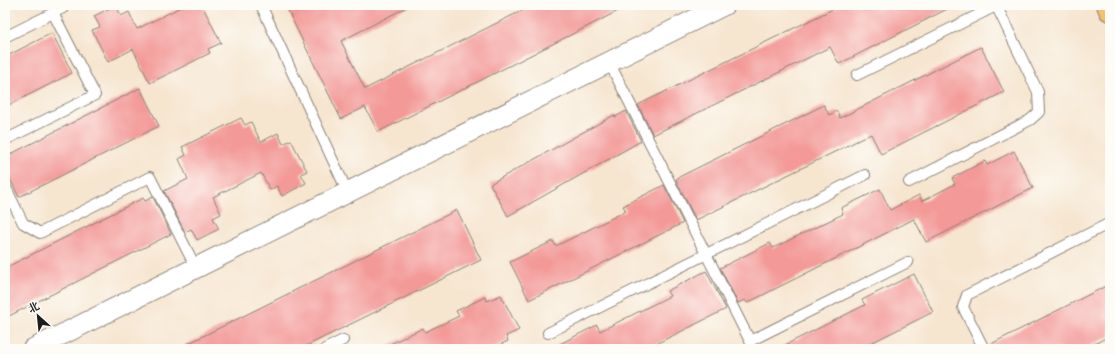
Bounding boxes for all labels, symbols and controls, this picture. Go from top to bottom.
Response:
north arrow [18,296,58,336]
text: 北 [25,298,42,318]

